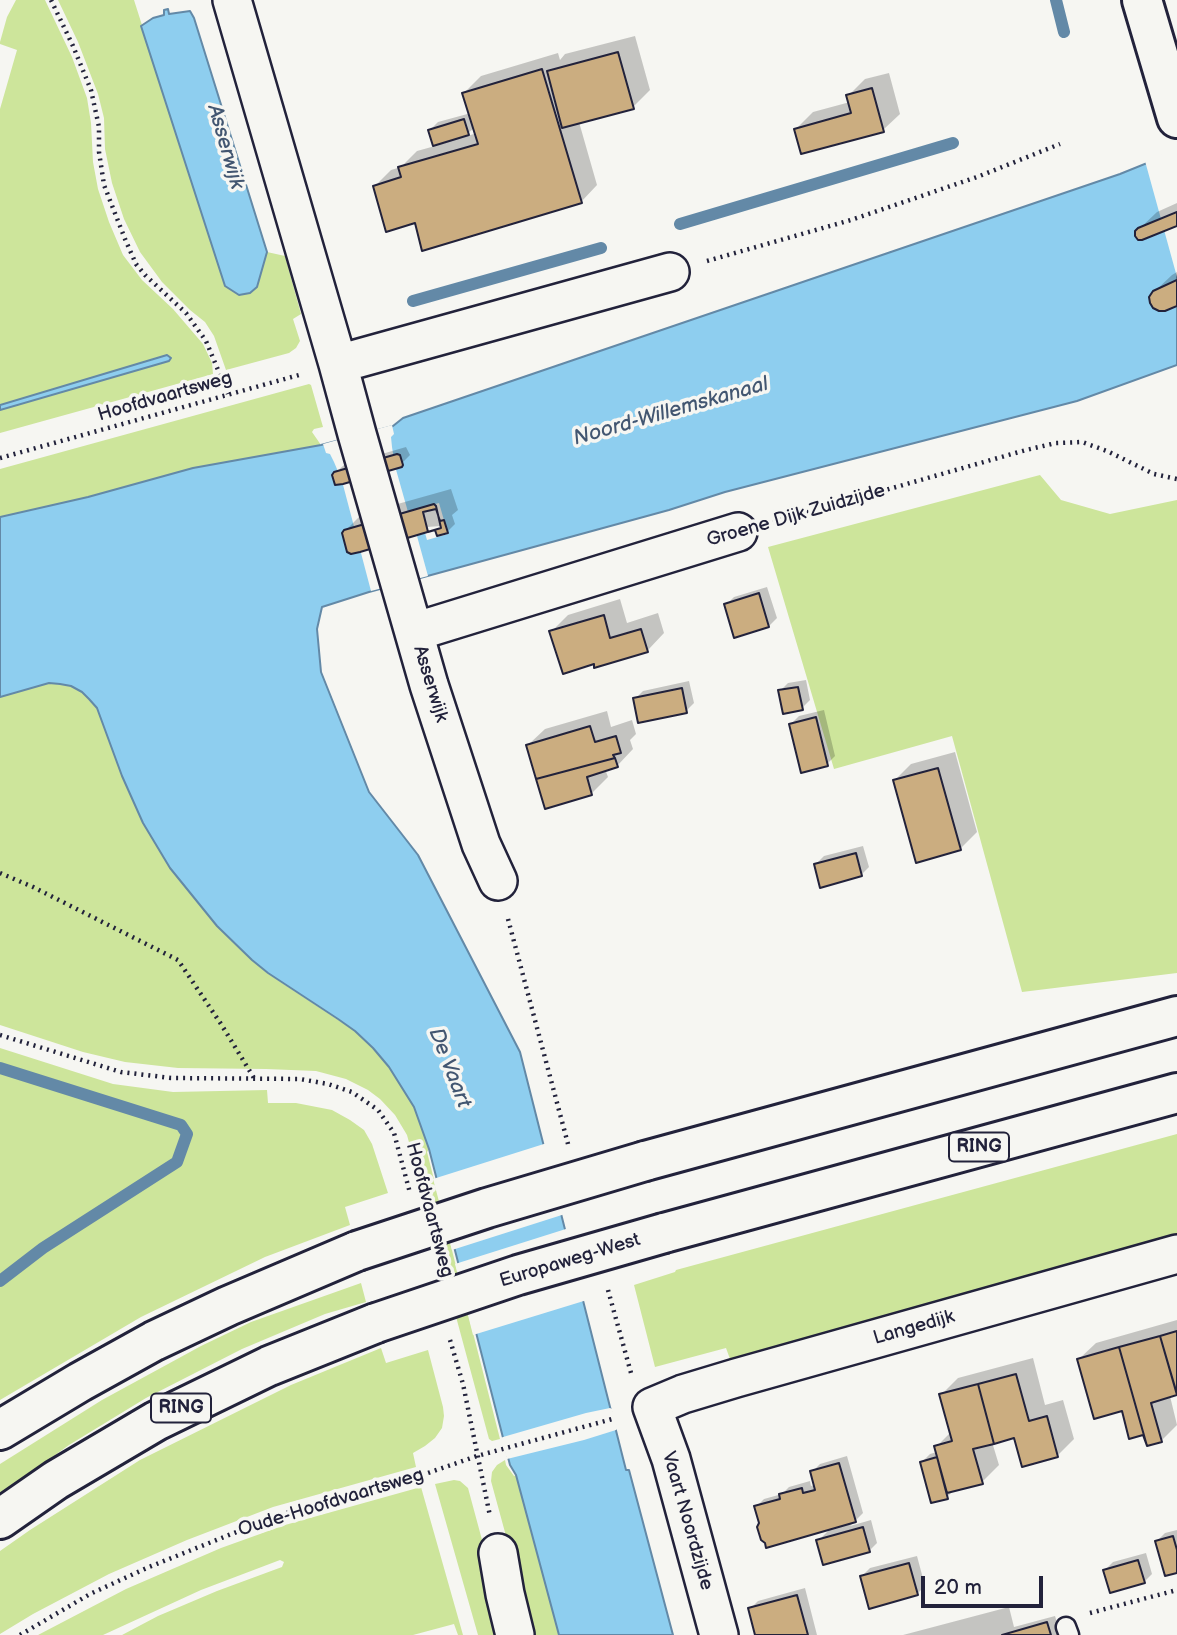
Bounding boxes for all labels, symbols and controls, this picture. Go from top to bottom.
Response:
water label: Asserwijk [201,102,249,192]
street label: Hoofdvaartsweg [95,367,235,427]
water label: Noord-Willemskanaal [571,372,771,452]
street label: Groene Dijk Zuidzijde [704,480,888,552]
street label: Asserwijk [408,643,452,725]
water label: De Vaart [422,1025,476,1111]
road number: RING [949,1132,1009,1162]
street label: Hoofdvaartsweg [400,1140,458,1280]
street label: Europaweg-West [497,1229,643,1293]
street label: Langedijk [871,1306,957,1350]
road number: RING [151,1394,211,1422]
street label: Vaart Noordzijde [656,1449,718,1593]
street label: Oude-Hoofdvaartsweg [235,1464,427,1542]
scale bar [925,1562,1048,1606]
text: 20 m [934,1575,982,1600]

